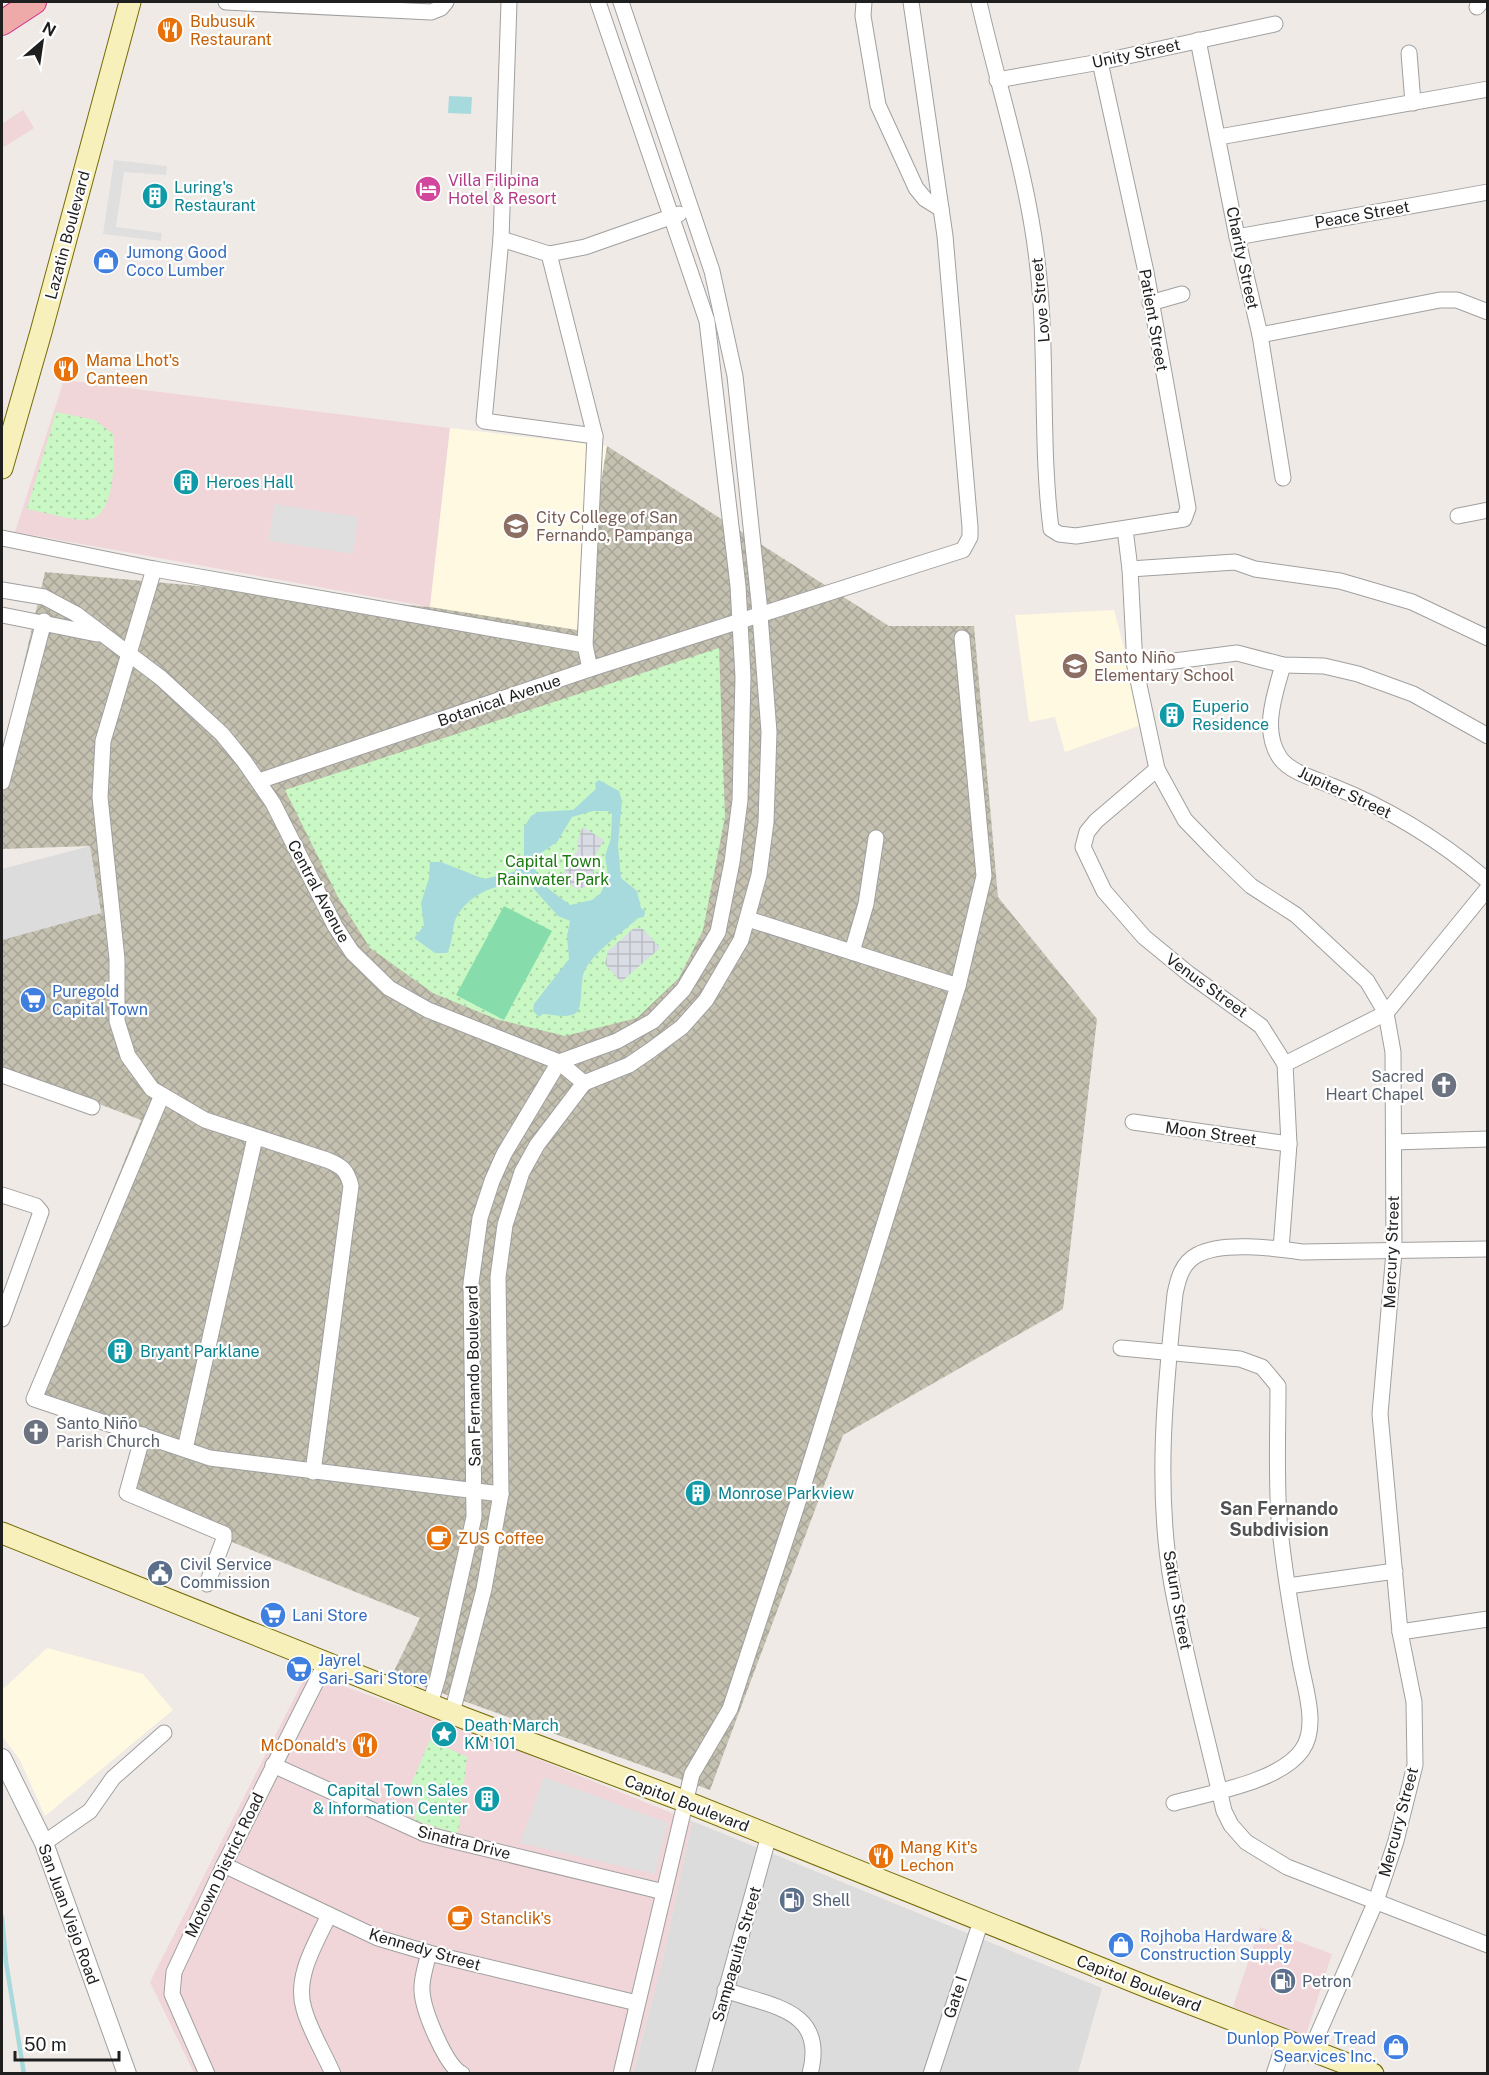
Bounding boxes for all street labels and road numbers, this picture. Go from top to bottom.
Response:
street label: Unity Street [1090,35,1182,72]
street label: Lazatin Boulevard [41,169,94,302]
street label: Peace Street [1313,197,1411,232]
street label: Charity Street [1222,205,1263,311]
street label: Love Street [1027,257,1054,343]
street label: Patient Street [1135,267,1172,373]
street label: Botanical Avenue [435,671,563,730]
street label: Jupiter Street [1295,762,1395,822]
street label: Central Avenue [283,837,354,946]
street label: Venus Street [1162,949,1251,1021]
street label: Moon Street [1164,1118,1258,1149]
street label: Mercury Street [1380,1195,1403,1309]
street label: San Fernando Boulevard [462,1285,485,1467]
street label: Saturn Street [1159,1549,1196,1651]
street label: Mercury Street [1375,1765,1422,1879]
street label: Capitol Boulevard [622,1771,752,1836]
street label: Motown District Road [181,1790,268,1941]
street label: Sinatra Drive [415,1822,513,1863]
street label: San Juan Viejo Road [34,1841,103,1987]
street label: Sampaguita Street [708,1884,765,2024]
street label: Kennedy Street [367,1924,483,1975]
street label: Capitol Boulevard [1074,1951,1204,2016]
street label: Gate I [940,1973,971,2021]

